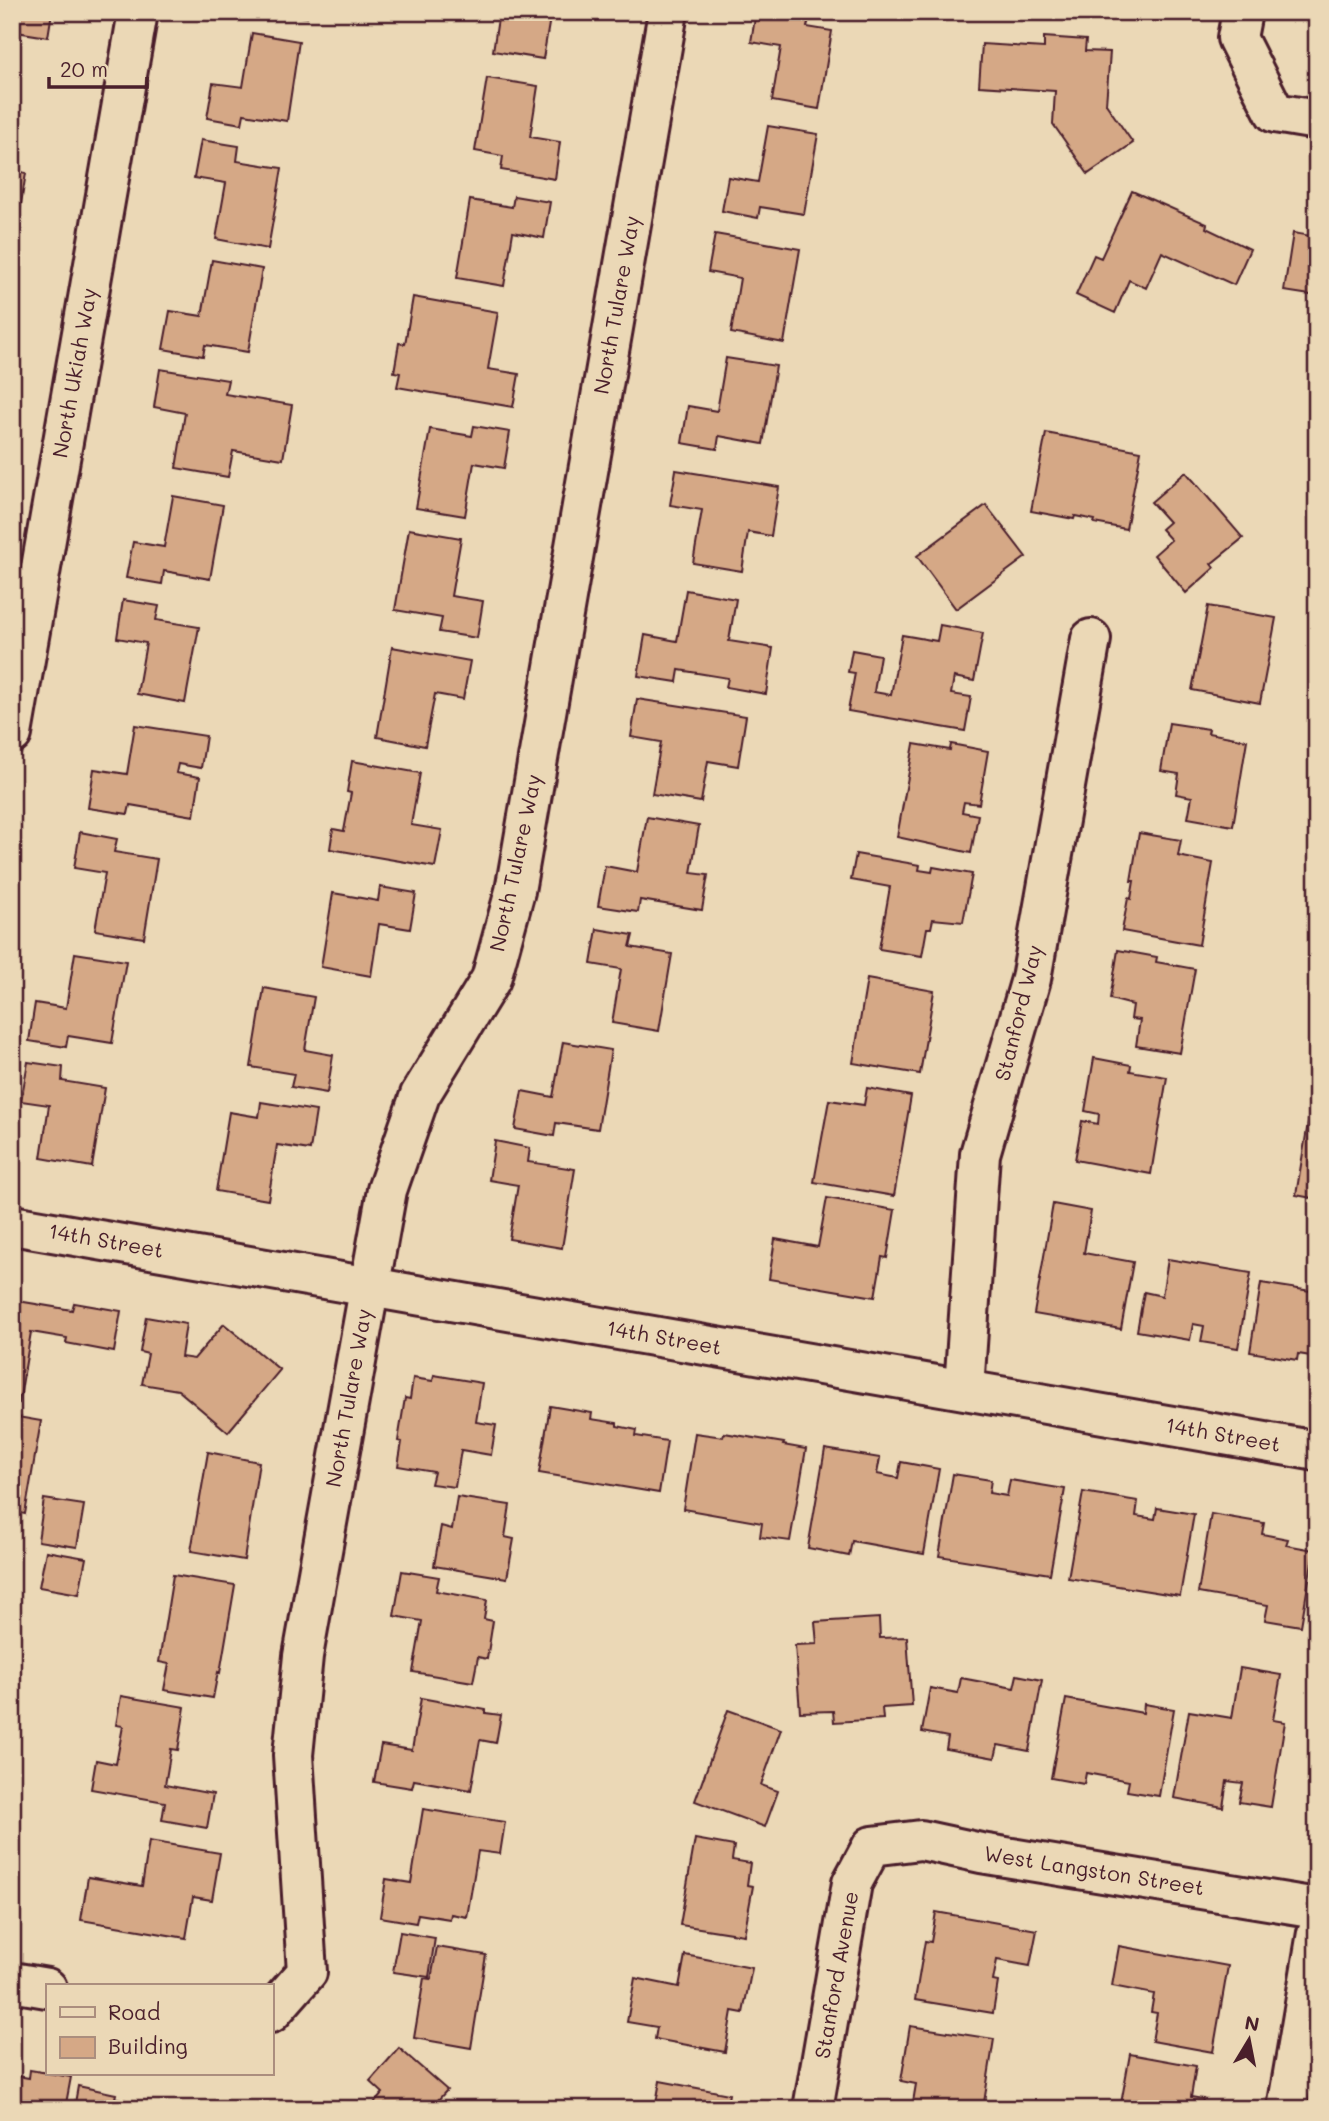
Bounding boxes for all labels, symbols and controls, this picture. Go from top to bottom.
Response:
scale bar [49,46,147,90]
text: 20 m [60,55,108,82]
street label: North Tulare Way [587,213,644,396]
street label: North Ukiah Way [45,286,102,460]
street label: North Tulare Way [483,772,547,954]
street label: Stanford Way [988,942,1048,1084]
street label: 14th Street [47,1216,166,1263]
street label: North Tulare Way [319,1306,376,1489]
street label: 14th Street [605,1313,724,1360]
street label: 14th Street [1164,1410,1283,1457]
street label: West Langston Street [982,1839,1206,1900]
street label: Stanford Avenue [807,1889,864,2061]
legend [46,1984,273,2076]
text: Road [108,1998,160,2025]
north arrow [1214,2006,1284,2076]
text: N [1243,2009,1261,2036]
text: Building [108,2032,188,2059]

